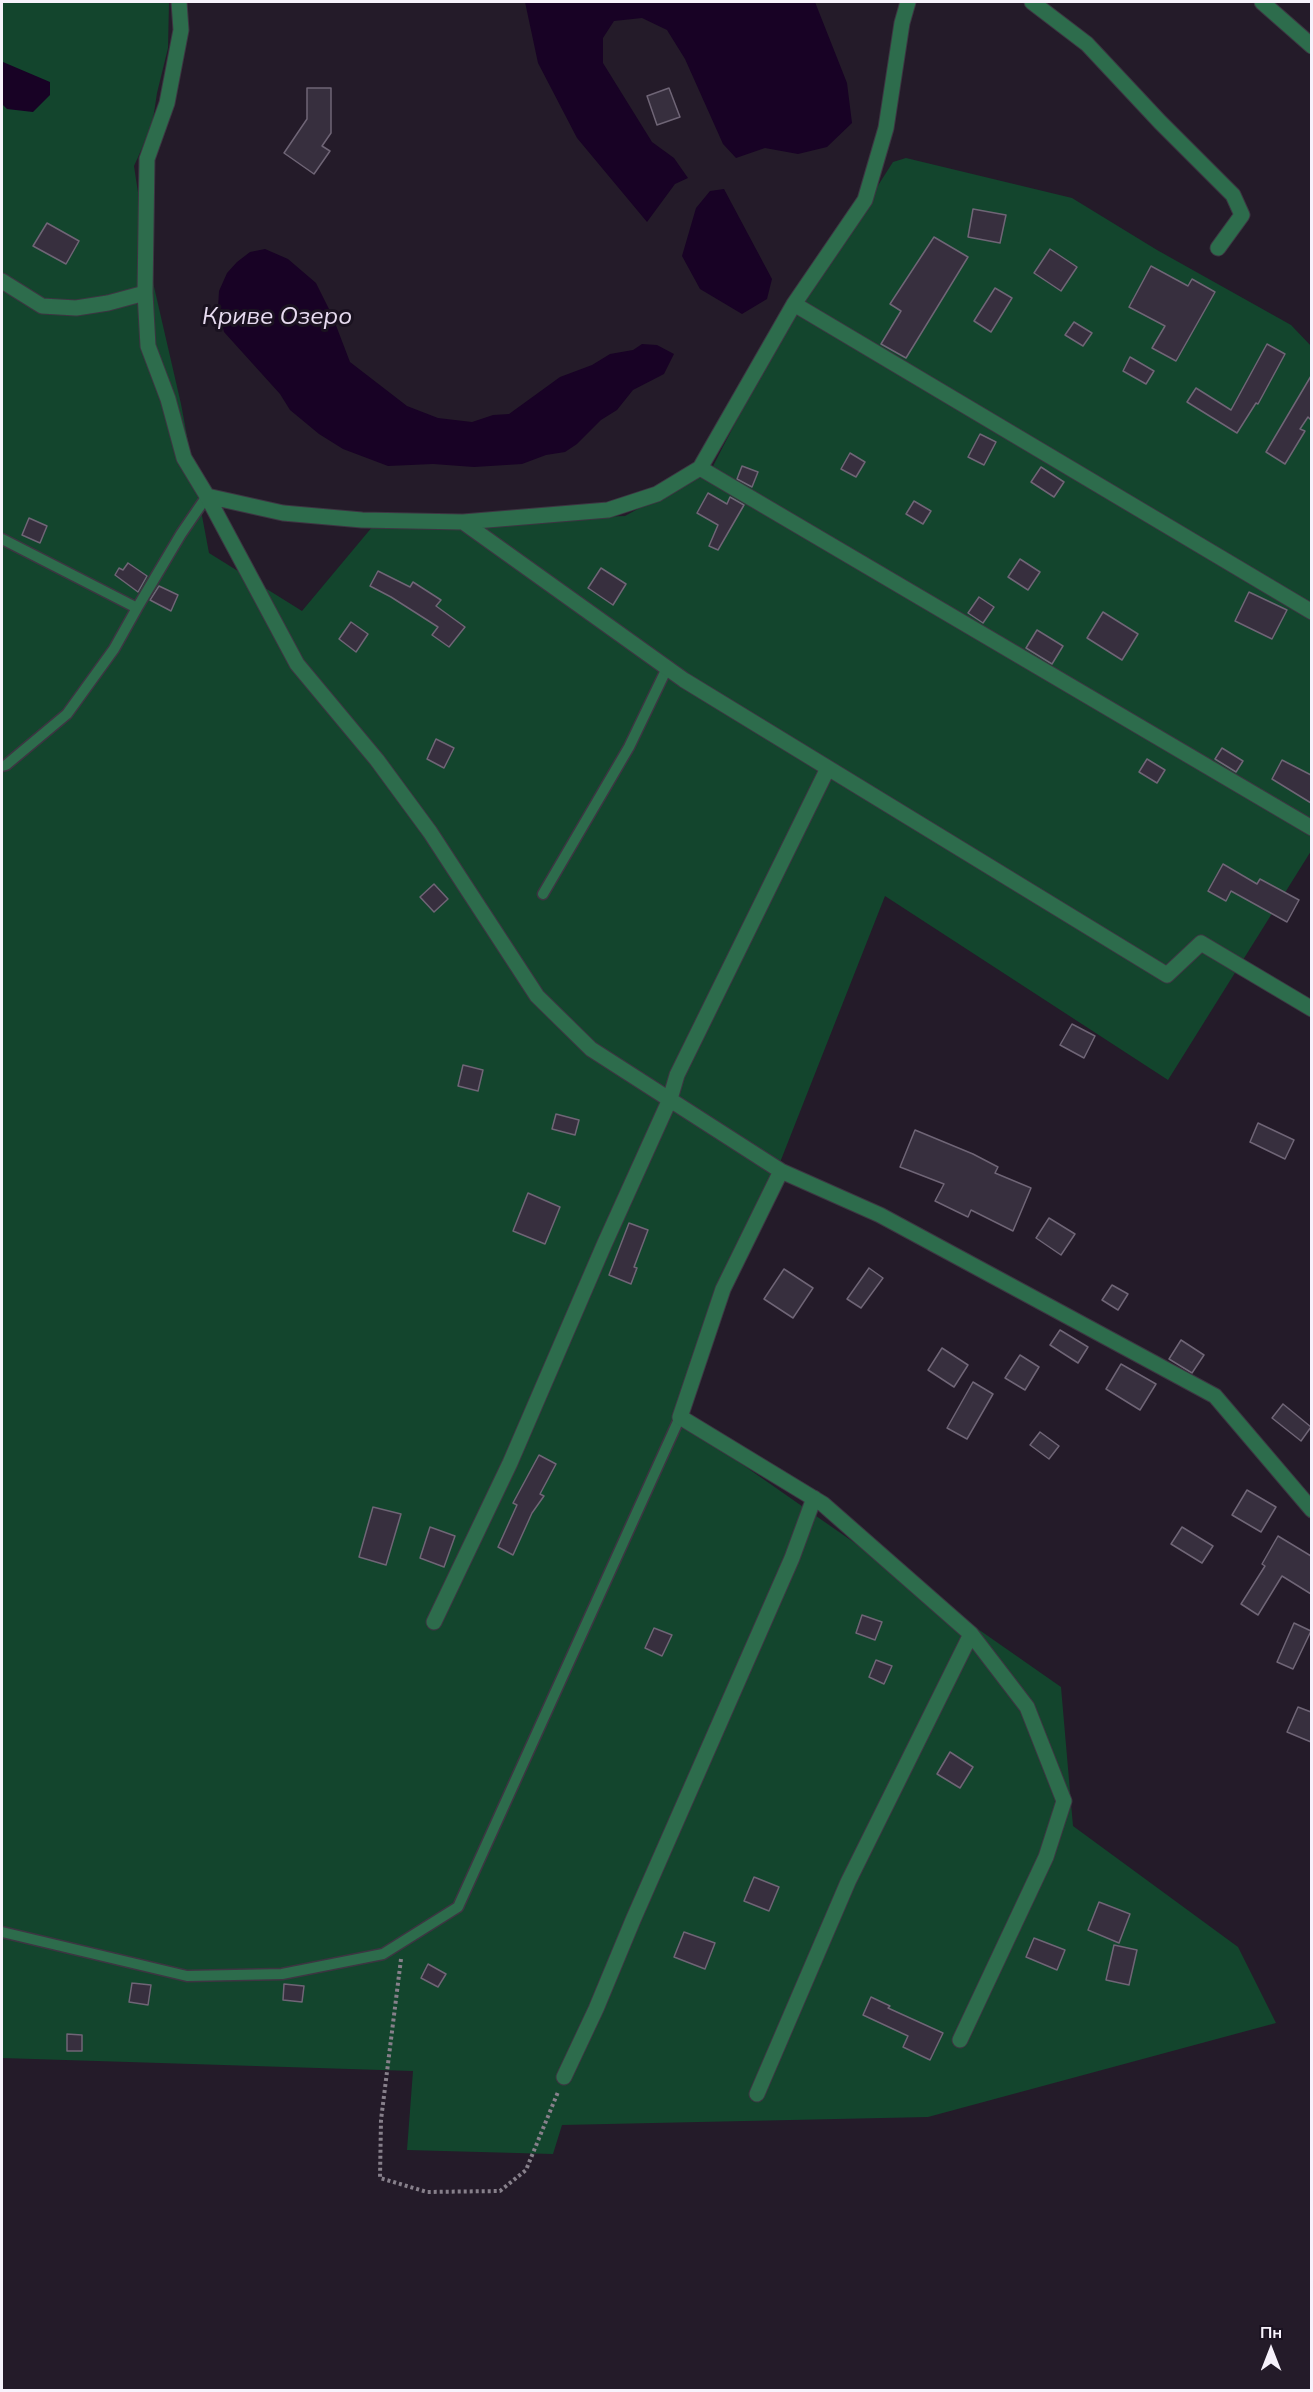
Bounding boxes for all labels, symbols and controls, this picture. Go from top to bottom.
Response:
water label: Криве Озеро [202,303,352,331]
north arrow [1241,2320,1301,2380]
text: Пн [1260,2322,1282,2342]

